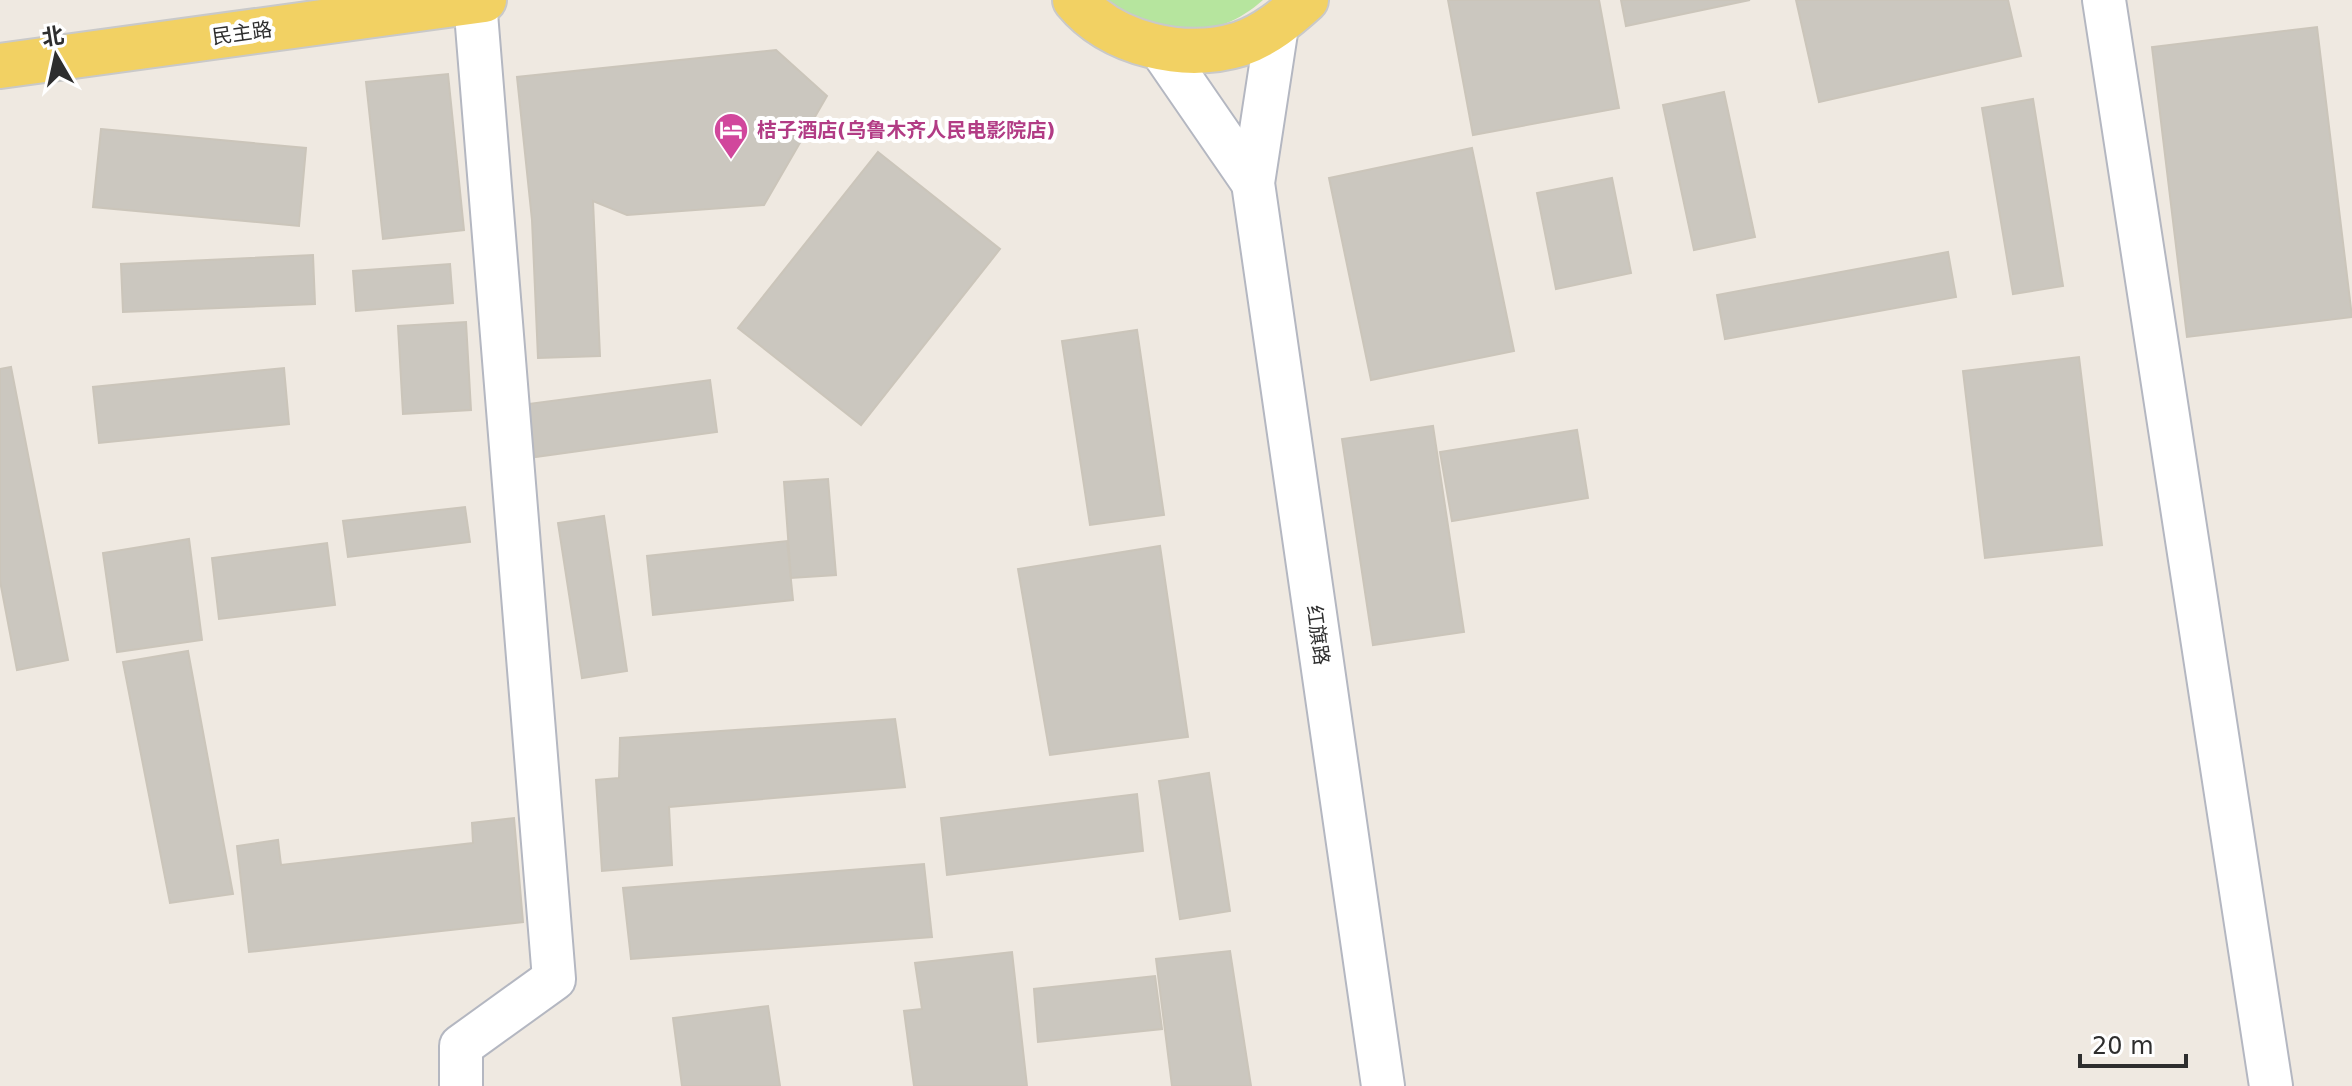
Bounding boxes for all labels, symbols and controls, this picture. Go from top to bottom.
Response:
north arrow [16,16,96,96]
street label: 民主路 [211,17,273,49]
text: 北 [40,23,66,51]
hotel icon: 桔子酒店(乌鲁木齐人民电影院店) [712,111,750,161]
place label: 桔子酒店(乌鲁木齐人民电影院店) [757,118,1055,142]
street label: 红旗路 [1302,604,1334,666]
scale bar [2080,1018,2186,1068]
text: 20 m [2092,1032,2154,1060]

